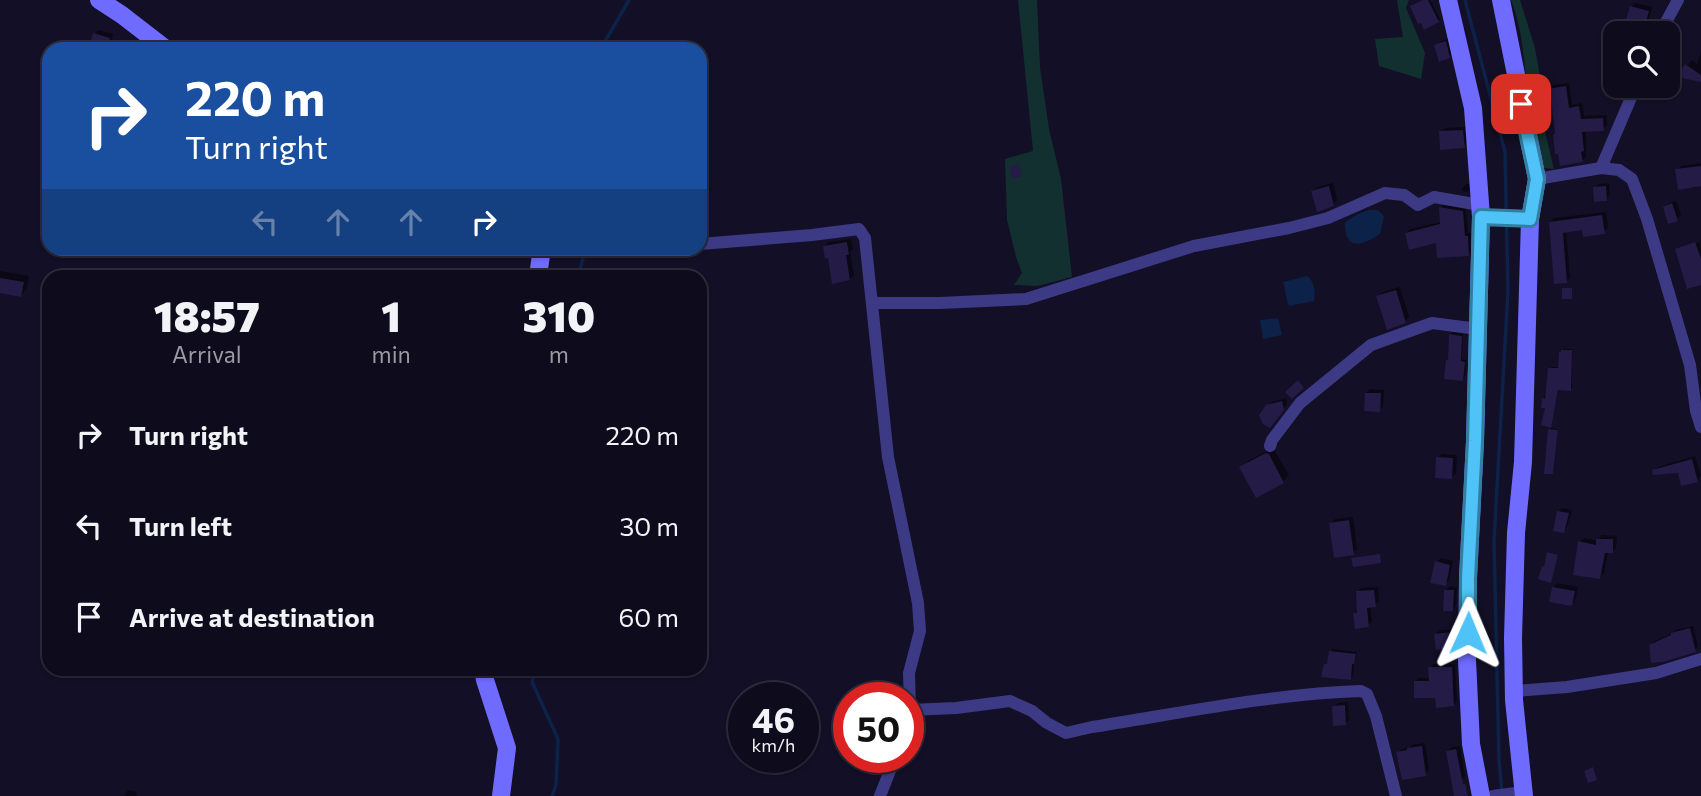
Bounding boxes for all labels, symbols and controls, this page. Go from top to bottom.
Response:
map controls [1603,21,1680,98]
button: search [1603,21,1680,98]
text: 220 m [185,66,325,126]
icon: right [70,70,161,161]
pin [1491,74,1551,134]
icon: arrive [1502,85,1540,123]
text: Turn right [185,126,328,166]
icon: left [246,203,284,241]
icon: ahead [319,203,357,241]
icon: ahead [392,203,430,241]
icon: right [465,203,503,241]
text: 18:57 [154,289,260,341]
text: 1 [381,289,401,341]
text: 310 [523,289,595,341]
text: Arrival [172,340,242,368]
text: min [372,340,411,368]
text: m [549,340,569,368]
icon: right [70,416,108,454]
text: Turn right [129,419,248,450]
text: 220 m [606,419,679,450]
icon: left [70,507,108,545]
text: Turn left [129,510,232,541]
text: 30 m [620,510,679,541]
position arrow [1431,596,1505,670]
icon: arrive [70,598,108,636]
text: Arrive at destination [129,601,375,632]
text: 60 m [619,601,679,632]
speed limit sign: 50 [833,682,924,773]
text: 46 [752,697,795,740]
text: km/h [752,734,795,756]

